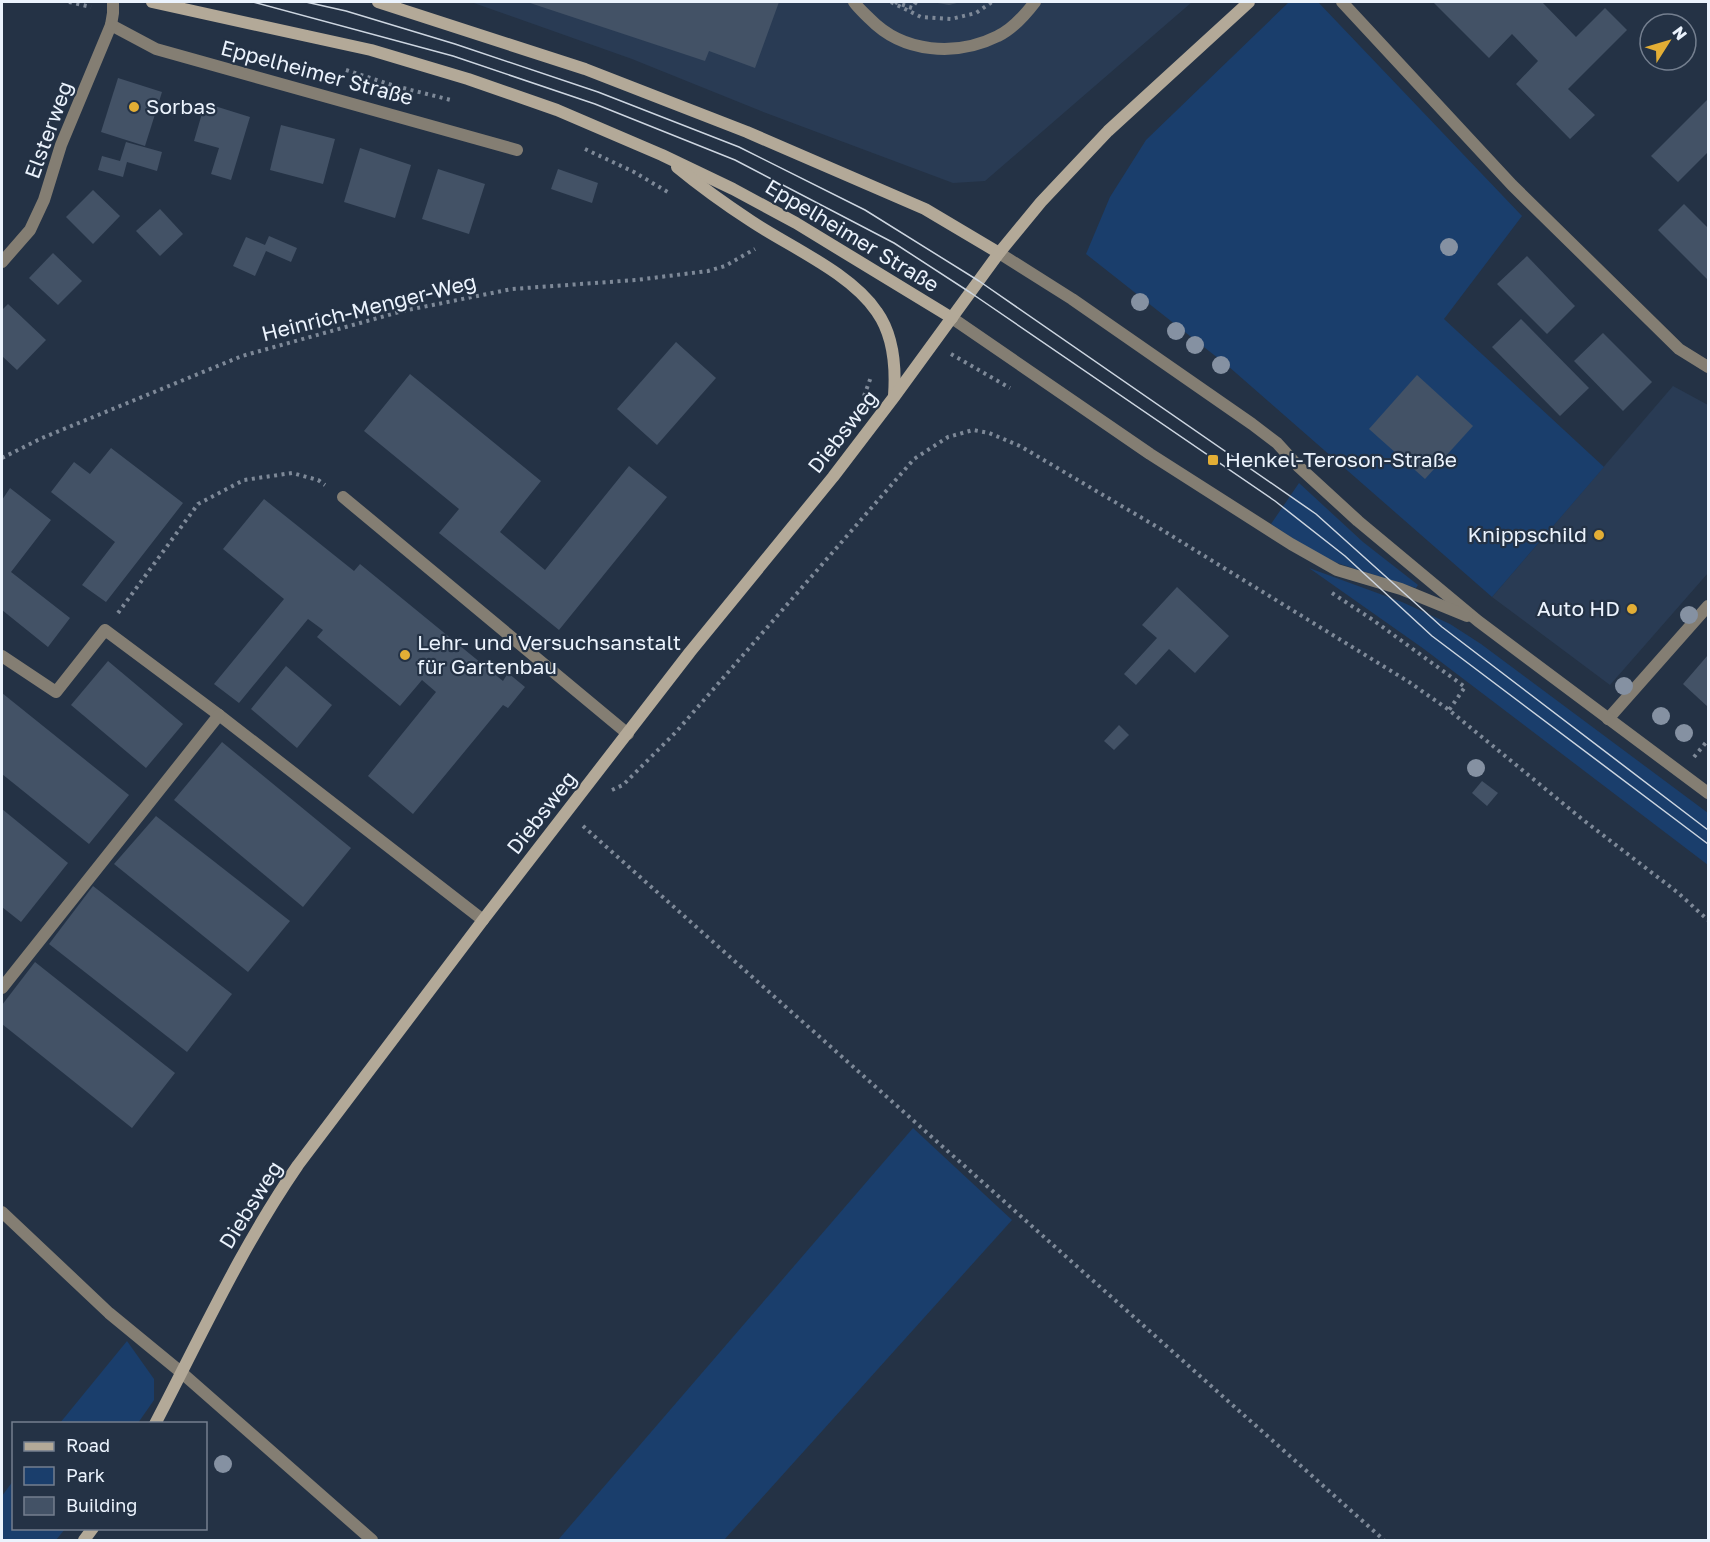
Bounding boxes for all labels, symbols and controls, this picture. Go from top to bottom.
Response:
north arrow [1638,12,1698,72]
text: N [1668,22,1692,44]
street label: Eppelheimer Straße [218,34,416,110]
street label: Elsterweg [18,77,78,182]
place label: Sorbas [146,93,216,119]
marker: Sorbas [127,100,141,114]
street label: Eppelheimer Straße [761,173,944,297]
street label: Heinrich-Menger-Weg [259,268,479,346]
street label: Diebsweg [802,385,883,478]
place label: Henkel-Teroson-Straße [1225,446,1457,472]
marker: Henkel-Teroson-Straße [1206,453,1220,467]
place label: Knippschild [1468,521,1587,547]
marker: Knippschild [1592,528,1606,542]
place label: Auto HD [1537,595,1620,621]
marker: Auto HD [1625,602,1639,616]
place label: Lehr- und Versuchsanstalt für Gartenbau [417,629,681,679]
marker: Lehr- und Versuchsanstalt für Gartenbau [398,648,412,662]
street label: Diebsweg [501,766,582,859]
street label: Diebsweg [213,1156,287,1253]
legend [12,1422,207,1530]
text: Road [66,1434,110,1456]
text: Park [66,1464,105,1486]
text: Building [66,1494,137,1516]

